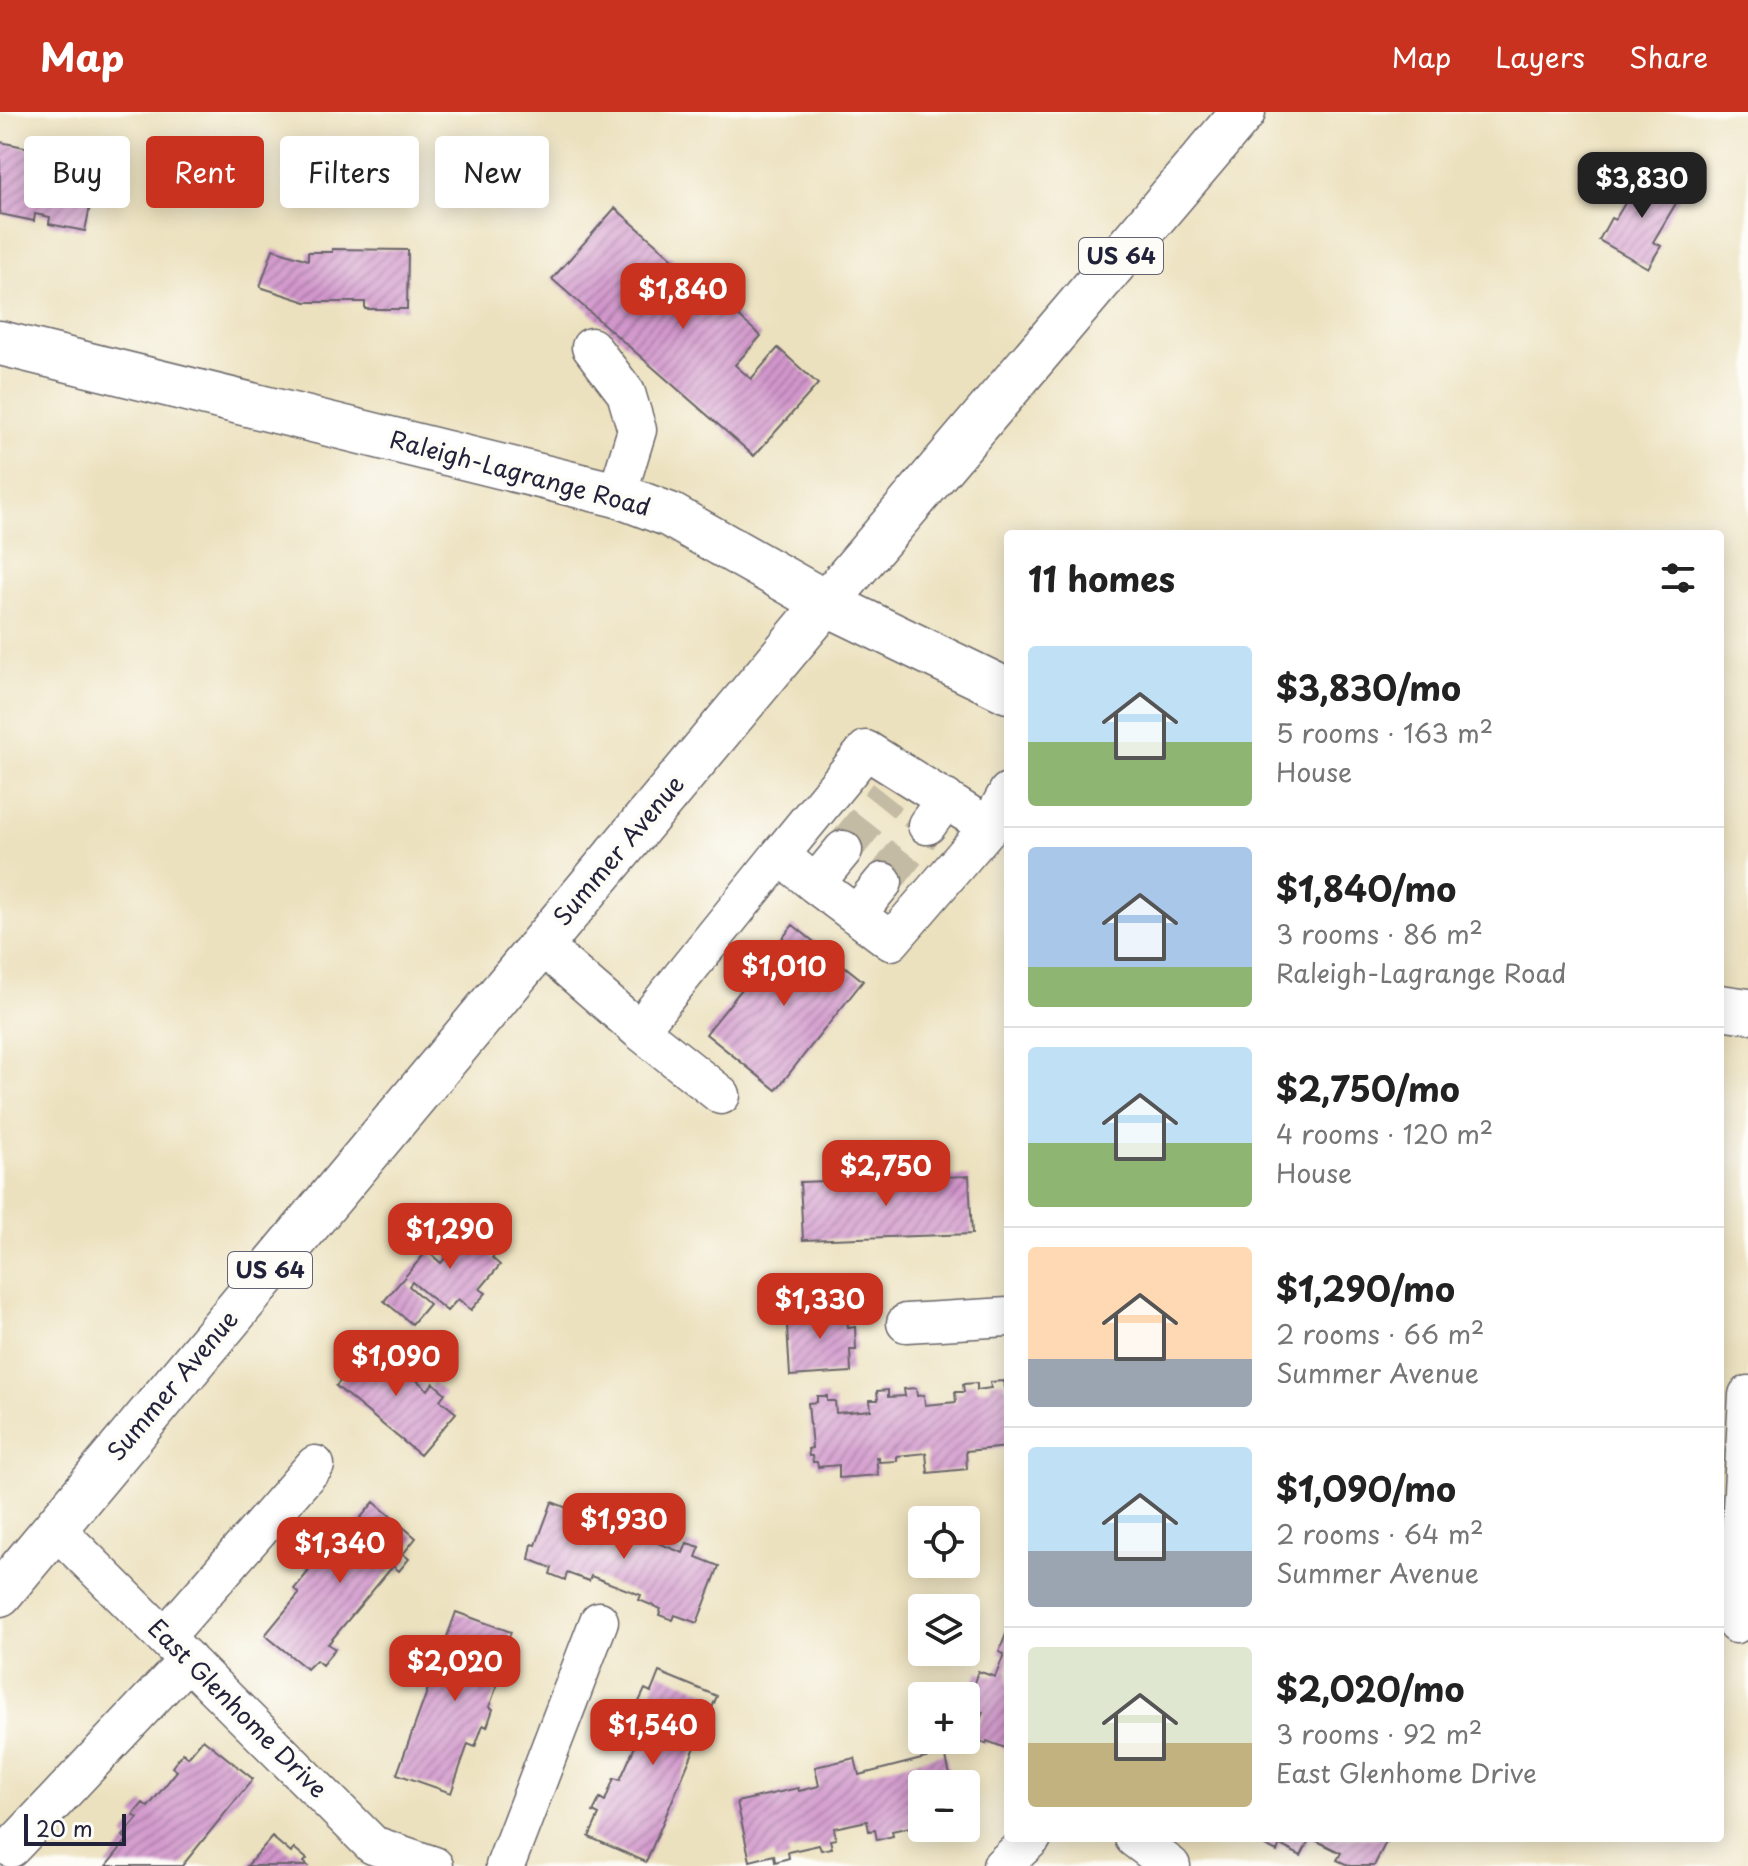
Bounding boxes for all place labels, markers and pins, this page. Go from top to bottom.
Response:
pin: $3,830 [1577,152,1707,220]
pin: $1,840 [618,263,748,331]
pin: $1,010 [719,940,849,1008]
pin: $2,750 [821,1140,951,1208]
pin: $1,290 [385,1203,515,1271]
pin: $1,330 [755,1273,885,1341]
pin: $1,090 [331,1330,461,1398]
pin: $1,930 [559,1493,689,1561]
pin: $1,340 [275,1517,405,1585]
pin: $2,020 [390,1635,520,1703]
pin: $1,540 [588,1699,718,1767]

